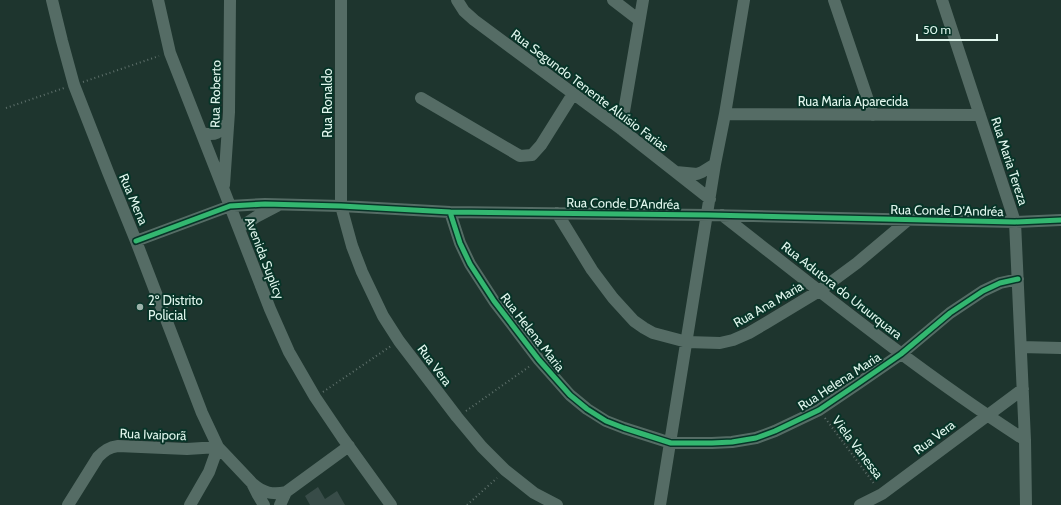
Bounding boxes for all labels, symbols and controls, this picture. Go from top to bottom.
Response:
scale bar [917,16,997,42]
text: 50 m [923,22,951,37]
street label: Rua Segundo Tenente Aluísio Farias [508,26,672,155]
street label: Rua Roberto [206,60,224,128]
street label: Rua Ronaldo [319,68,335,138]
street label: Rua Maria Aparecida [798,93,909,109]
street label: Rua Maria Tereza [988,115,1032,208]
street label: Rua Mena [116,171,152,228]
street label: Rua Conde D'Andréa [566,194,680,212]
street label: Rua Conde D'Andréa [890,201,1004,219]
street label: Avenida Suplicy [242,215,288,302]
street label: Rua Adutora do Uruurquara [778,238,906,343]
street label: Rua Ana Maria [730,277,806,330]
street label: Rua Helena Maria [497,290,569,375]
place label: 2º Distrito Policial [148,292,203,323]
marker: 2º Distrito Policial [135,302,145,312]
street label: Rua Vera [414,341,456,389]
street label: Rua Helena Maria [795,348,884,414]
street label: Viela Vanessa [829,412,887,482]
street label: Rua Vera [910,416,958,458]
street label: Rua Ivaiporã [119,425,187,443]

